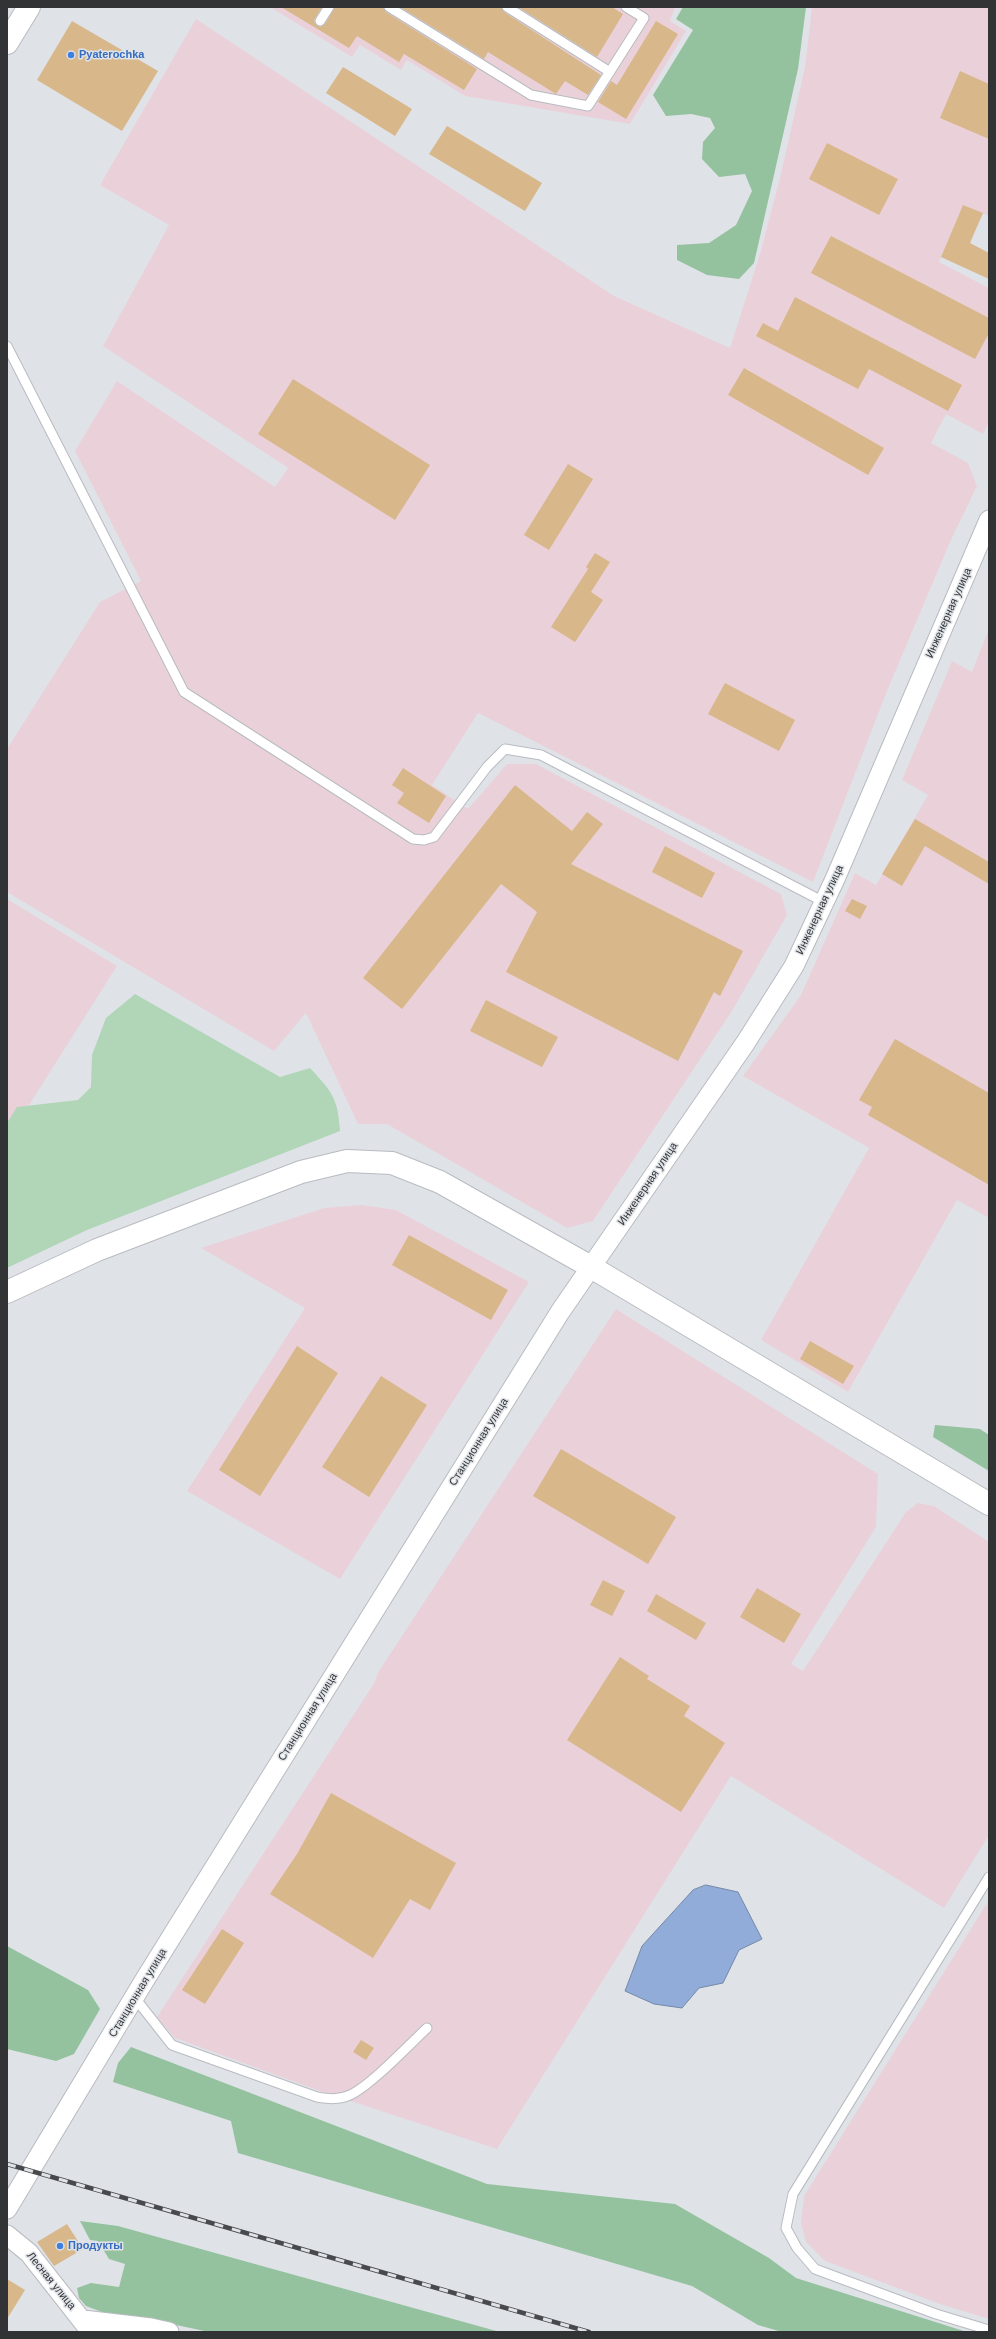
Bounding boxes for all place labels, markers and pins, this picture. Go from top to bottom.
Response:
place label: Pyaterochka [79,48,144,62]
marker: Pyaterochka [66,50,76,60]
place label: Продукты [68,2239,123,2253]
marker: Продукты [55,2241,65,2251]

